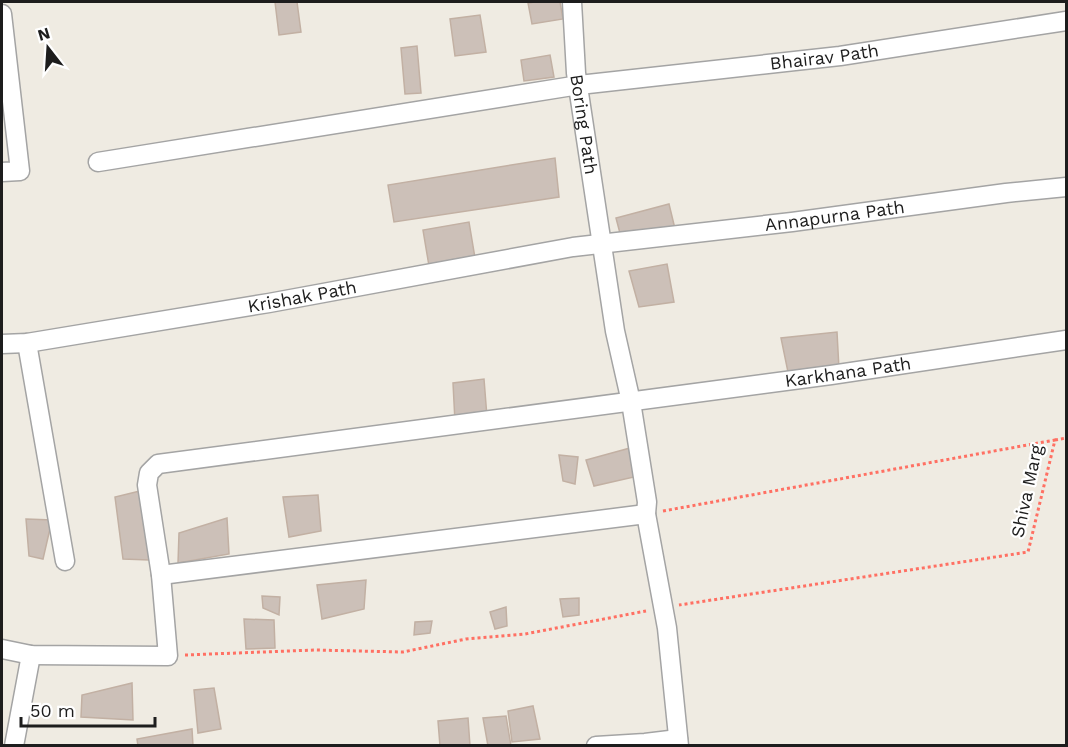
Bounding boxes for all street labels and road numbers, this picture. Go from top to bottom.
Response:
street label: Bhairav Path [769,39,880,74]
street label: Boring Path [566,73,602,176]
street label: Annapurna Path [764,196,906,235]
street label: Krishak Path [246,276,358,316]
street label: Karkhana Path [784,352,912,391]
street label: Shiva Marg [1006,442,1047,539]

